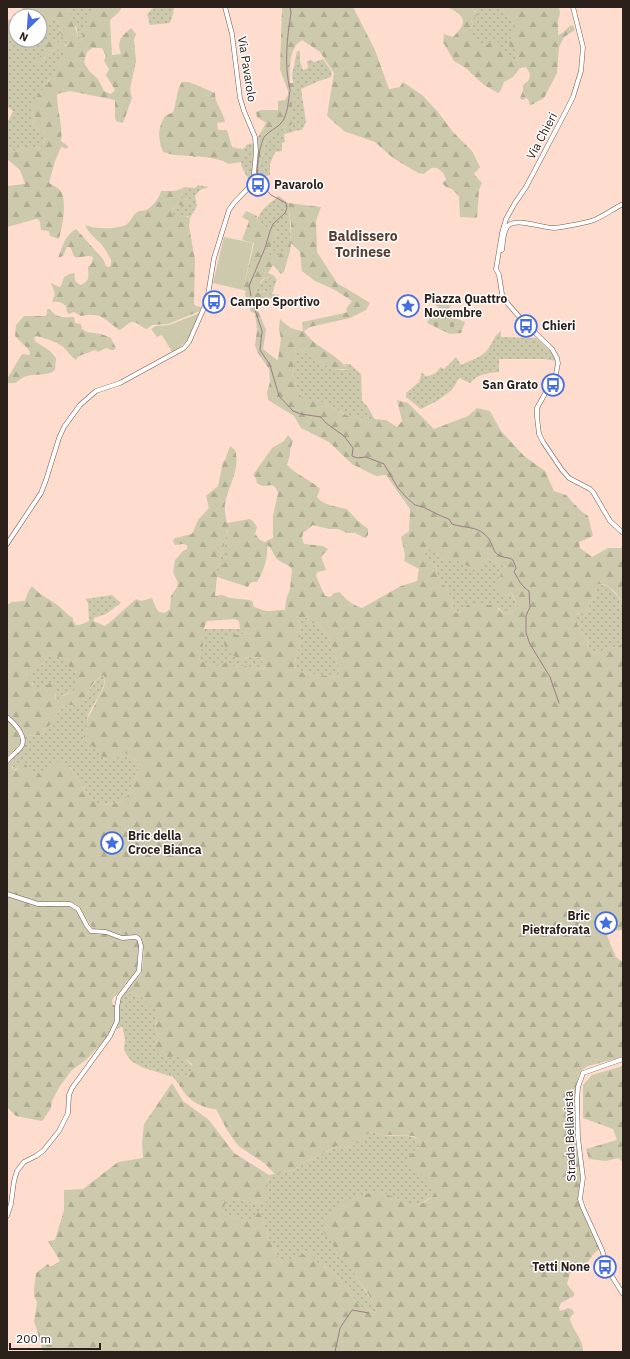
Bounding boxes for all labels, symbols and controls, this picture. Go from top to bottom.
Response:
north arrow [8,8,48,48]
text: N [17,29,30,45]
street label: Via Pavarolo [235,35,260,103]
street label: Via Chieri [523,110,560,162]
bus stop icon: Pavarolo [245,172,271,198]
place label: Pavarolo [274,177,324,192]
district label: Baldissero Torinese [328,227,398,261]
bus stop icon: Campo Sportivo [201,289,227,315]
place label: Piazza Quattro Novembre [424,291,508,320]
place icon: Piazza Quattro Novembre [395,293,421,319]
place label: Campo Sportivo [230,294,320,309]
bus stop icon: Chieri [513,313,539,339]
place label: Chieri [542,318,575,333]
bus stop icon: San Grato [540,372,566,398]
place label: San Grato [482,377,538,392]
place label: Bric della Croce Bianca [128,828,202,857]
place icon: Bric della Croce Bianca [99,830,125,856]
place label: Bric Pietraforata [522,908,590,937]
place icon: Bric Pietraforata [593,910,619,936]
street label: Strada Bellavista [560,1090,579,1182]
bus stop icon: Tetti None [592,1254,618,1280]
place label: Tetti None [532,1259,590,1274]
scale bar [10,1325,100,1351]
text: 200 m [16,1331,51,1346]

